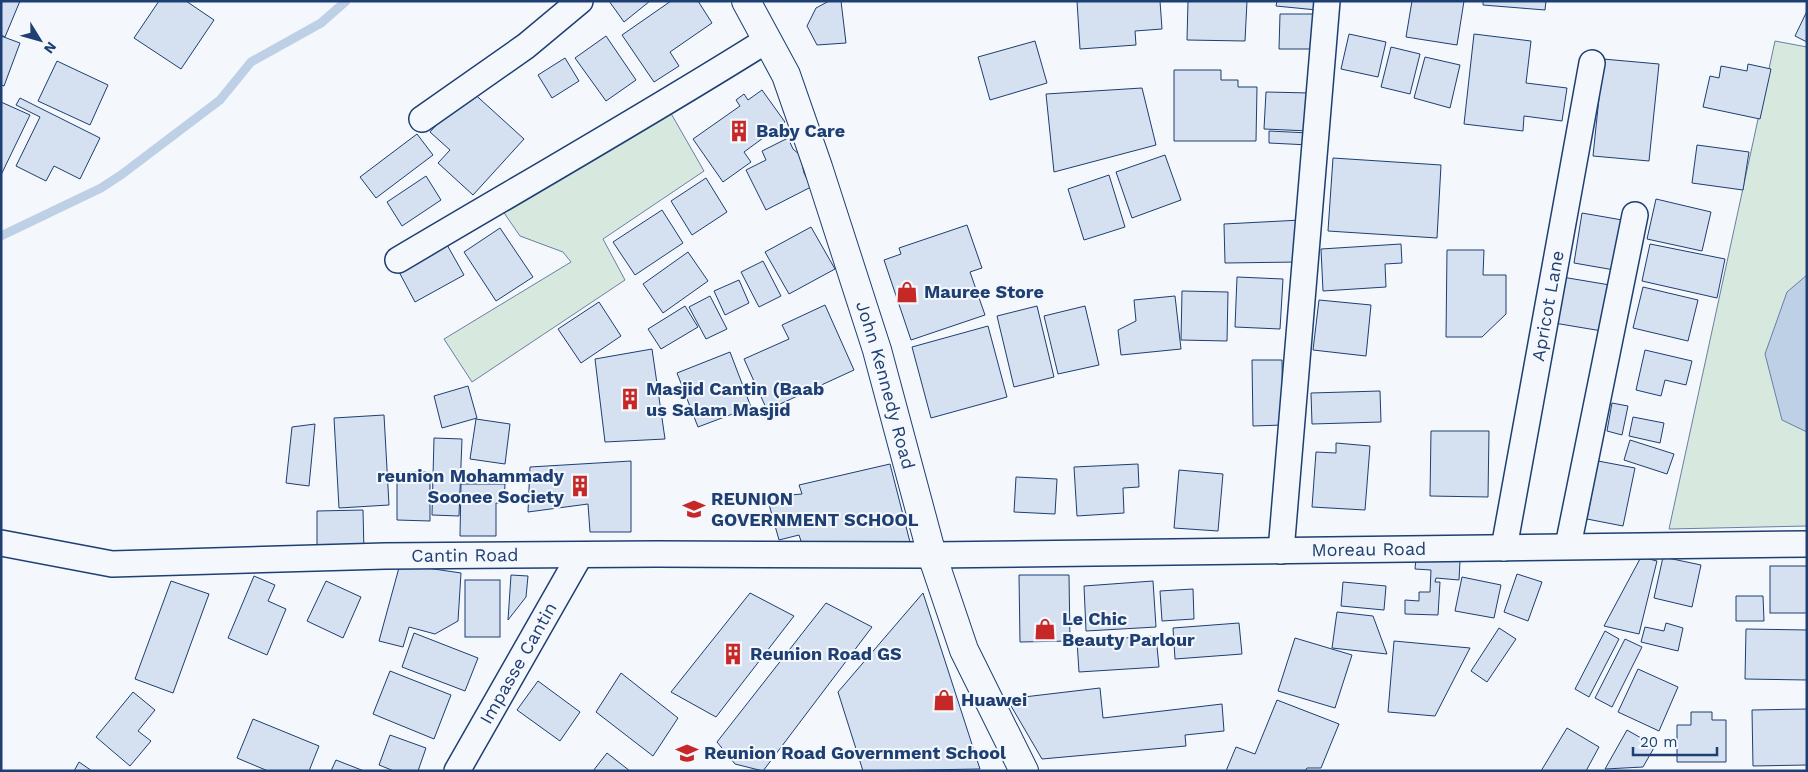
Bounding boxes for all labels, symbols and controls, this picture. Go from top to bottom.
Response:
north arrow [15,15,65,65]
text: N [41,39,60,57]
building icon: Baby Care [726,118,752,144]
place label: Baby Care [756,120,845,141]
street label: Apricot Lane [1527,249,1568,363]
shop icon: Mauree Store [894,279,920,305]
place label: Mauree Store [924,281,1044,302]
street label: John Kennedy Road [852,298,920,471]
place label: Masjid Cantin (Baab us Salam Masjid [646,378,824,420]
building icon: Masjid Cantin (Baab us Salam Masjid [617,386,643,412]
place label: reunion Mohammady Soonee Society [377,465,565,507]
building icon: reunion Mohammady Soonee Society [567,473,593,499]
place label: REUNION GOVERNMENT SCHOOL [711,488,919,530]
school or university icon: REUNION GOVERNMENT SCHOOL [681,496,707,522]
street label: Moreau Road [1311,538,1426,560]
street label: Cantin Road [411,544,519,566]
street label: Impasse Cantin [475,598,561,728]
place label: Le Chic Beauty Parlour [1062,608,1195,650]
shop icon: Le Chic Beauty Parlour [1032,616,1058,642]
building icon: Reunion Road GS [720,641,746,667]
place label: Reunion Road GS [750,643,902,664]
shop icon: Huawei [931,687,957,713]
place label: Huawei [961,689,1027,710]
scale bar [1633,724,1717,756]
text: 20 m [1640,733,1678,751]
school or university icon: Reunion Road Government School [674,740,700,766]
place label: Reunion Road Government School [704,742,1006,763]

